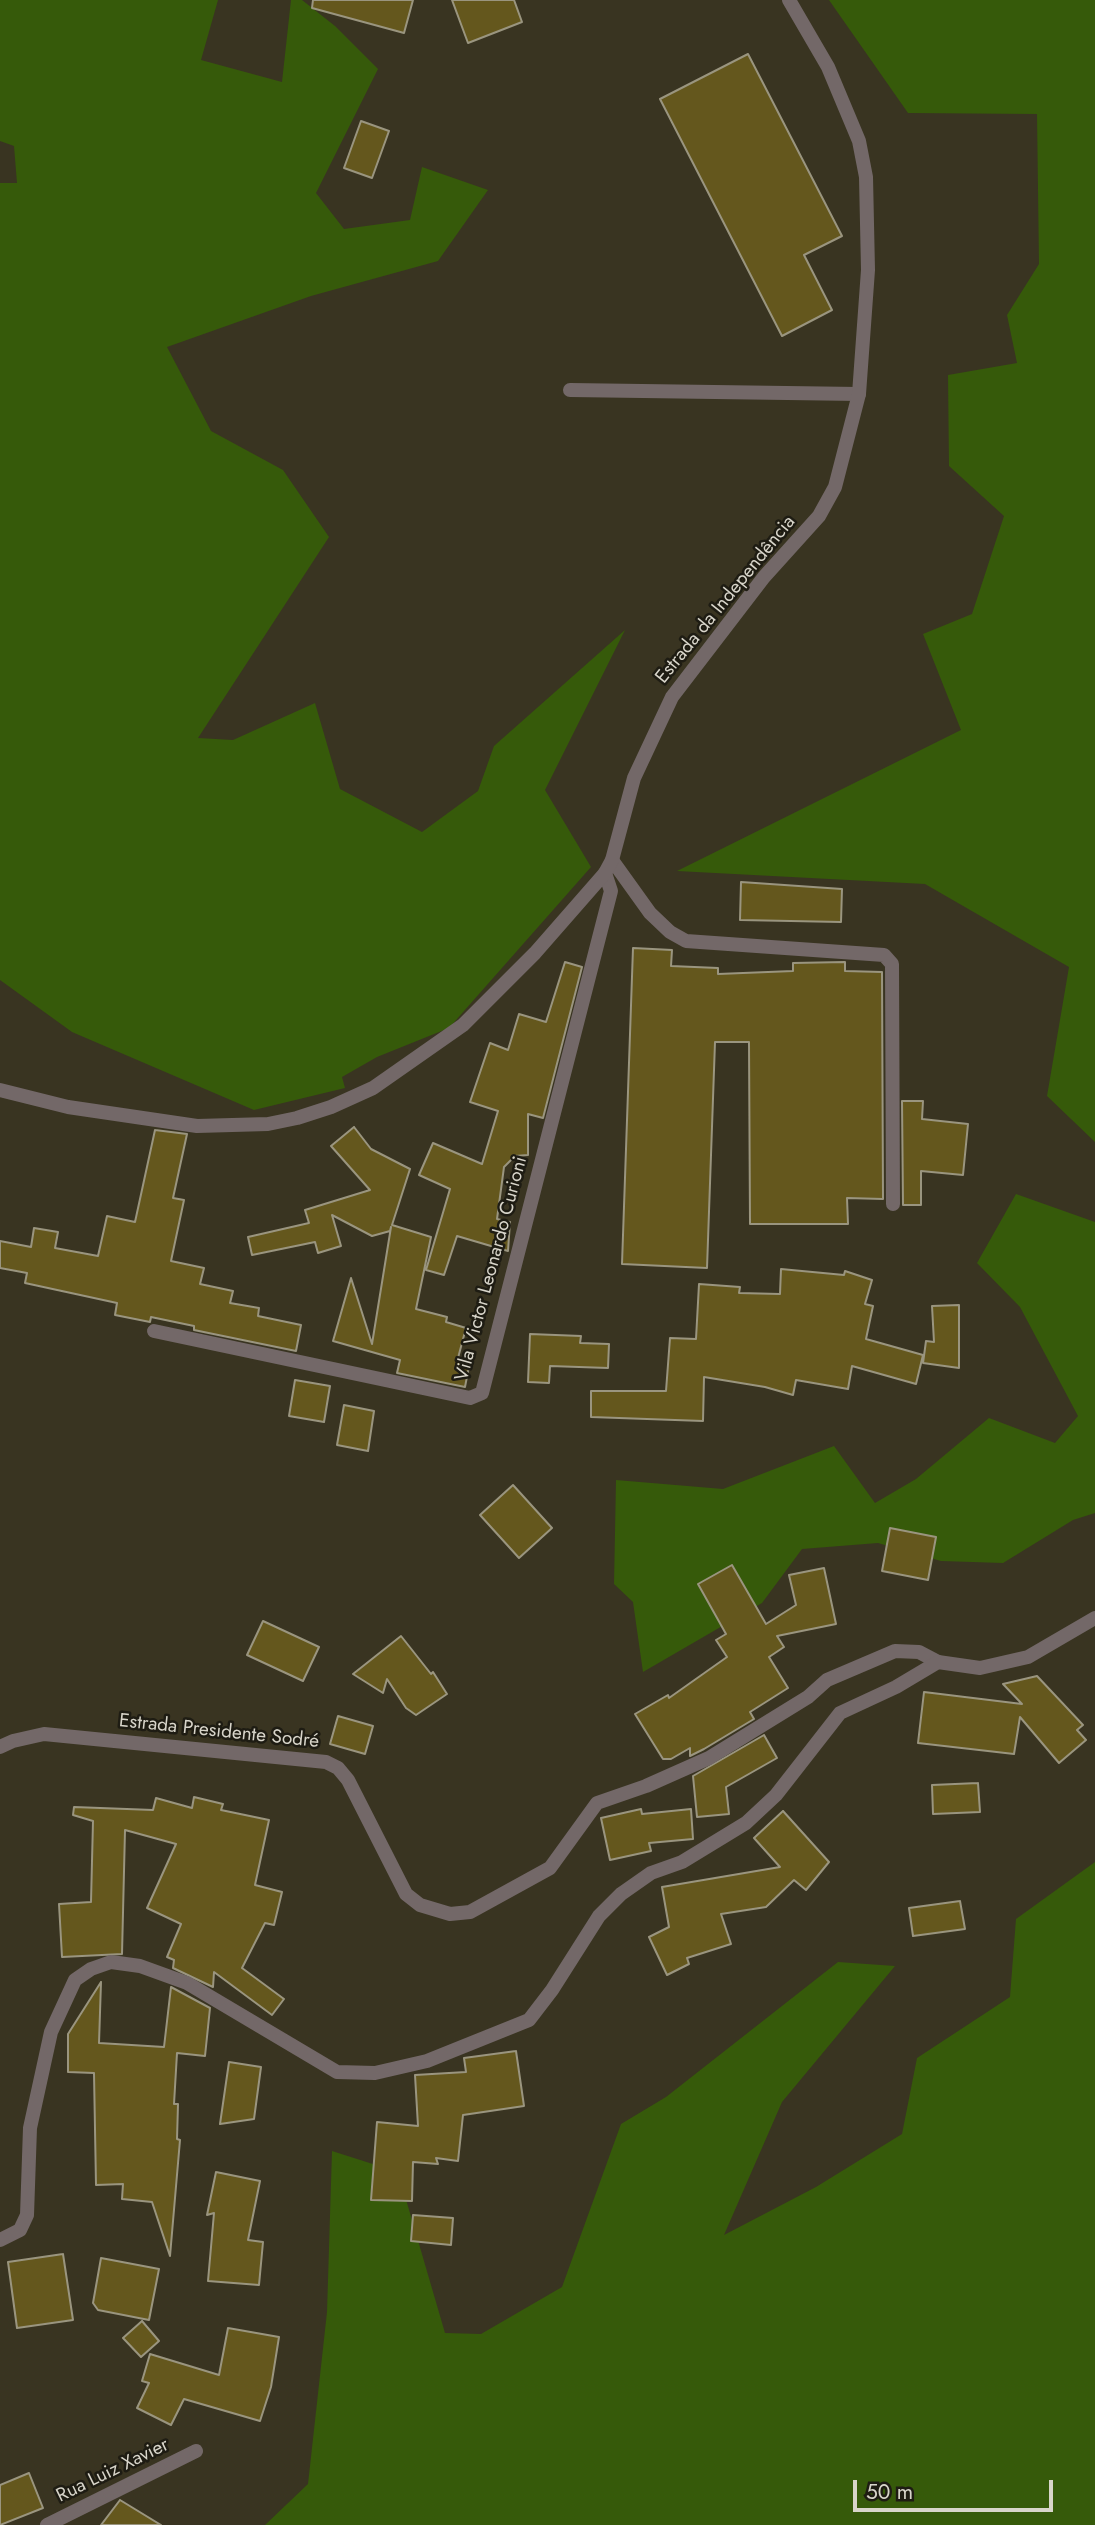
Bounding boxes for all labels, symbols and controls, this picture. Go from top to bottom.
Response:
street label: Estrada da Independência [651,512,801,688]
street label: Vila Victor Leonardo Curioni [451,1154,533,1384]
street label: Estrada Presidente Sodré [118,1710,320,1754]
street label: Rua Luiz Xavier [53,2434,173,2508]
scale bar [857,2466,1056,2510]
text: 50 m [866,2477,913,2507]

